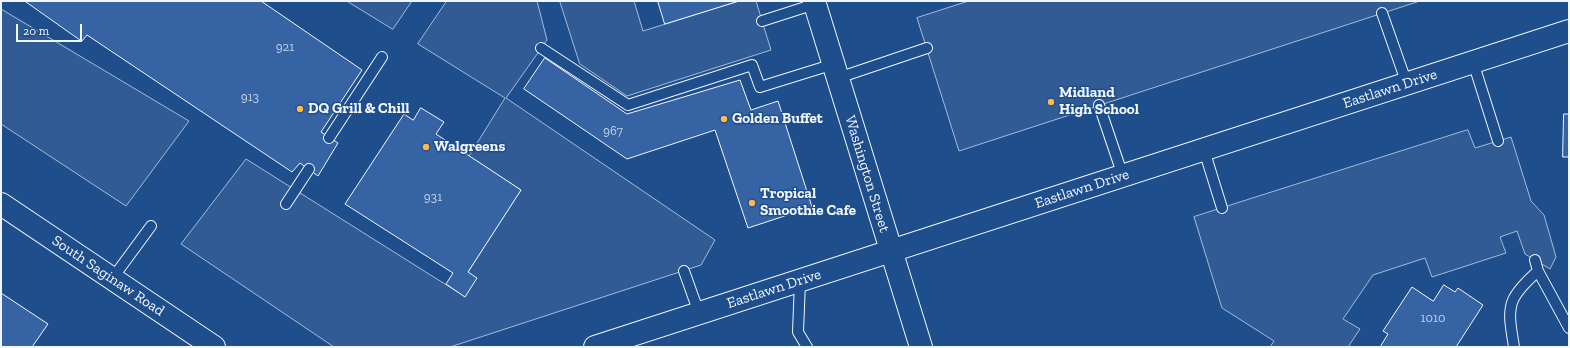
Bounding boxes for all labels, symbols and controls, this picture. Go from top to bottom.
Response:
scale bar [18,16,84,42]
text: 20 m [23,24,49,38]
house number: 921 [276,39,294,55]
street label: Eastlawn Drive [1341,65,1439,113]
place label: Midland High School [1059,84,1139,119]
house number: 913 [241,89,259,105]
marker: Midland High School [1046,97,1056,107]
place label: DQ Grill & Chill [308,100,409,118]
marker: DQ Grill & Chill [295,104,305,114]
place label: Golden Buffet [732,110,823,128]
street label: Washington Street [841,113,893,235]
marker: Golden Buffet [719,114,729,124]
house number: 967 [603,123,623,139]
place label: Walgreens [434,138,505,156]
marker: Walgreens [421,142,431,152]
street label: Eastlawn Drive [1033,165,1131,213]
place label: Tropical Smoothie Cafe [760,185,856,220]
house number: 931 [424,189,442,205]
marker: Tropical Smoothie Cafe [747,198,757,208]
street label: South Saginaw Road [48,232,168,320]
street label: Eastlawn Drive [725,265,823,313]
house number: 1010 [1421,310,1445,326]

